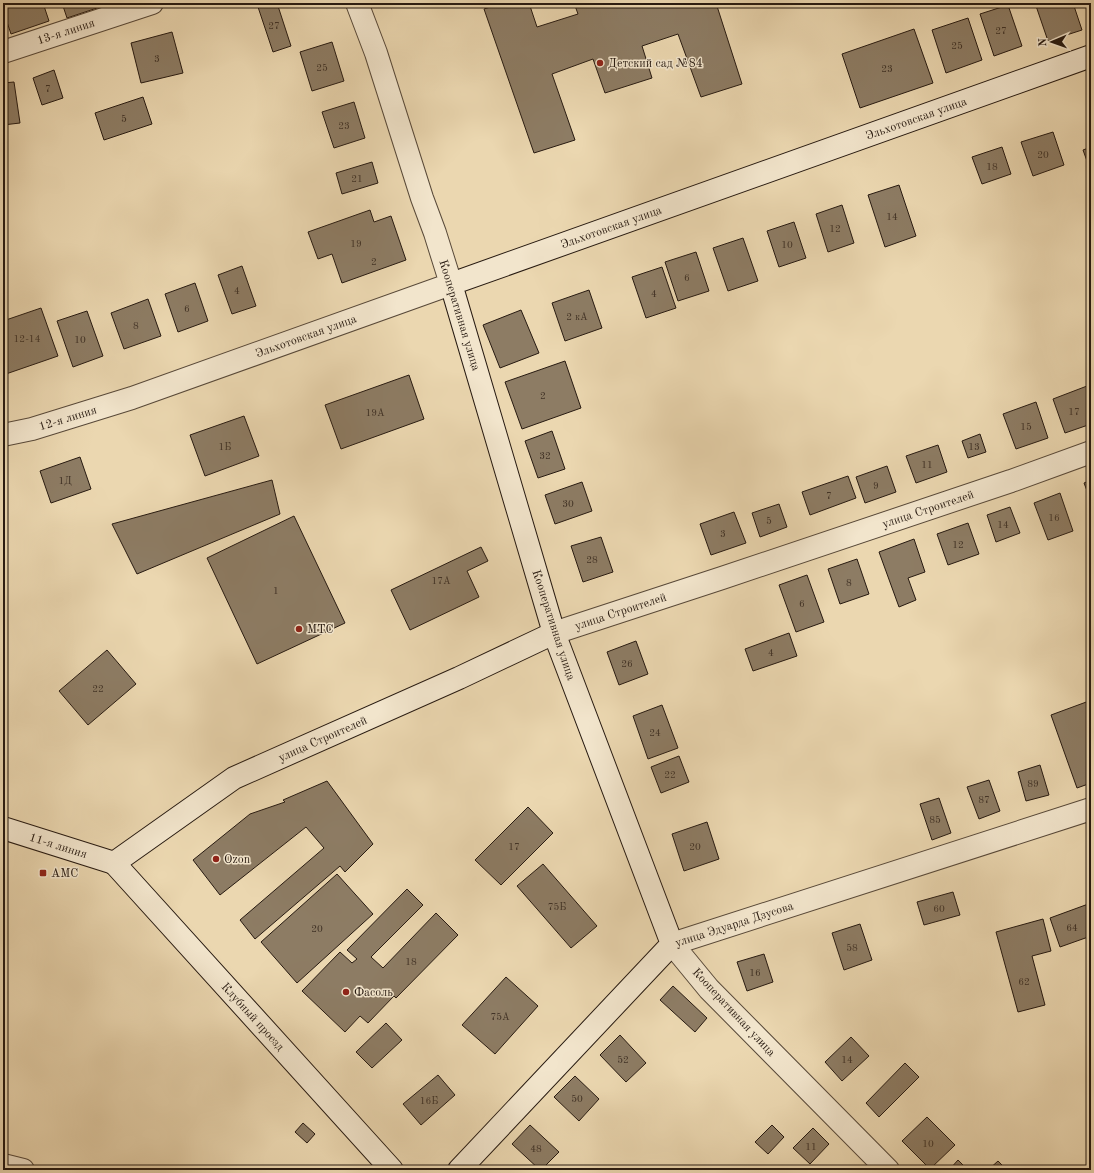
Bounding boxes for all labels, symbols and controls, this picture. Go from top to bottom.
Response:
street label: 13-я линия [36,17,96,47]
house number: 27 [268,21,280,31]
north arrow [1032,22,1072,62]
house number: 27 [995,26,1007,36]
text: N [1038,37,1049,47]
house number: 25 [951,41,963,51]
house number: 3 [154,54,160,64]
marker: Детский сад №84 [595,58,605,68]
place label: Детский сад №84 [608,58,703,70]
house number: 25 [316,63,328,73]
house number: 23 [881,64,893,74]
house number: 7 [45,84,51,94]
street label: Эльхотовская улица [865,96,969,143]
house number: 5 [121,114,127,124]
house number: 23 [338,121,350,131]
house number: 20 [1037,150,1049,160]
house number: 18 [986,162,998,172]
house number: 21 [351,174,363,184]
street label: Эльхотовская улица [559,204,664,251]
house number: 14 [886,212,898,222]
house number: 12 [829,224,841,234]
house number: 19 [350,239,362,249]
house number: 10 [781,240,793,250]
house number: 2 [371,257,377,267]
street label: Кооперативная улица [436,258,482,372]
house number: 6 [684,273,690,283]
house number: 4 [234,286,240,296]
house number: 4 [651,289,657,299]
house number: 6 [184,304,190,314]
house number: 2 кА [566,312,588,322]
street label: Эльхотовская улица [254,313,358,360]
house number: 8 [133,321,139,331]
house number: 12-14 [14,334,41,344]
house number: 10 [74,335,86,345]
house number: 2 [540,391,546,401]
street label: 12-я линия [38,404,98,433]
house number: 17 [1068,407,1080,417]
house number: 19А [365,408,385,418]
house number: 15 [1020,422,1032,432]
house number: 1Б [219,442,231,452]
house number: 13 [968,442,980,452]
house number: 32 [539,451,551,461]
house number: 11 [921,460,933,470]
house number: 1Д [58,476,72,486]
house number: 9 [873,481,879,491]
street label: улица Строителей [881,489,976,531]
house number: 7 [826,491,832,501]
house number: 30 [562,499,574,509]
house number: 16 [1048,513,1060,523]
house number: 5 [766,516,772,526]
house number: 14 [997,520,1009,530]
house number: 3 [720,529,726,539]
house number: 12 [952,540,964,550]
house number: 28 [586,555,598,565]
street label: Кооперативная улица [529,569,577,682]
house number: 17А [431,576,451,586]
house number: 8 [846,578,852,588]
house number: 1 [273,586,279,596]
street label: улица Строителей [573,592,668,633]
house number: 6 [799,599,805,609]
marker: МТС [294,624,304,634]
place label: МТС [307,624,334,636]
house number: 4 [768,648,774,658]
house number: 26 [621,659,633,669]
house number: 22 [92,684,104,694]
street label: улица Строителей [277,715,369,764]
house number: 24 [649,728,661,738]
house number: 22 [664,770,676,780]
house number: 89 [1027,779,1039,789]
house number: 87 [978,795,990,805]
house number: 85 [929,815,941,825]
street label: 11-я линия [28,832,88,861]
house number: 17 [508,842,520,852]
house number: 20 [689,842,701,852]
marker: Ozon [211,854,221,864]
place label: Ozon [224,854,251,866]
marker: АМС [38,868,48,878]
place label: АМС [51,868,78,880]
street label: улица Эдуарда Дзусова [674,900,795,950]
house number: 75Б [548,902,566,912]
house number: 60 [933,904,945,914]
house number: 64 [1066,923,1078,933]
house number: 20 [311,924,323,934]
house number: 58 [846,943,858,953]
house number: 18 [405,957,417,967]
street label: Кооперативная улица [689,966,777,1059]
house number: 16 [749,968,761,978]
house number: 62 [1018,977,1030,987]
street label: Клубный проезд [219,981,286,1053]
marker: Фасоль [341,987,351,997]
place label: Фасоль [354,987,393,999]
house number: 75А [490,1012,510,1022]
house number: 52 [617,1055,629,1065]
house number: 14 [841,1055,853,1065]
house number: 50 [571,1094,583,1104]
house number: 16Б [420,1096,438,1106]
house number: 10 [922,1139,934,1149]
house number: 11 [805,1142,817,1152]
house number: 48 [530,1144,542,1154]

